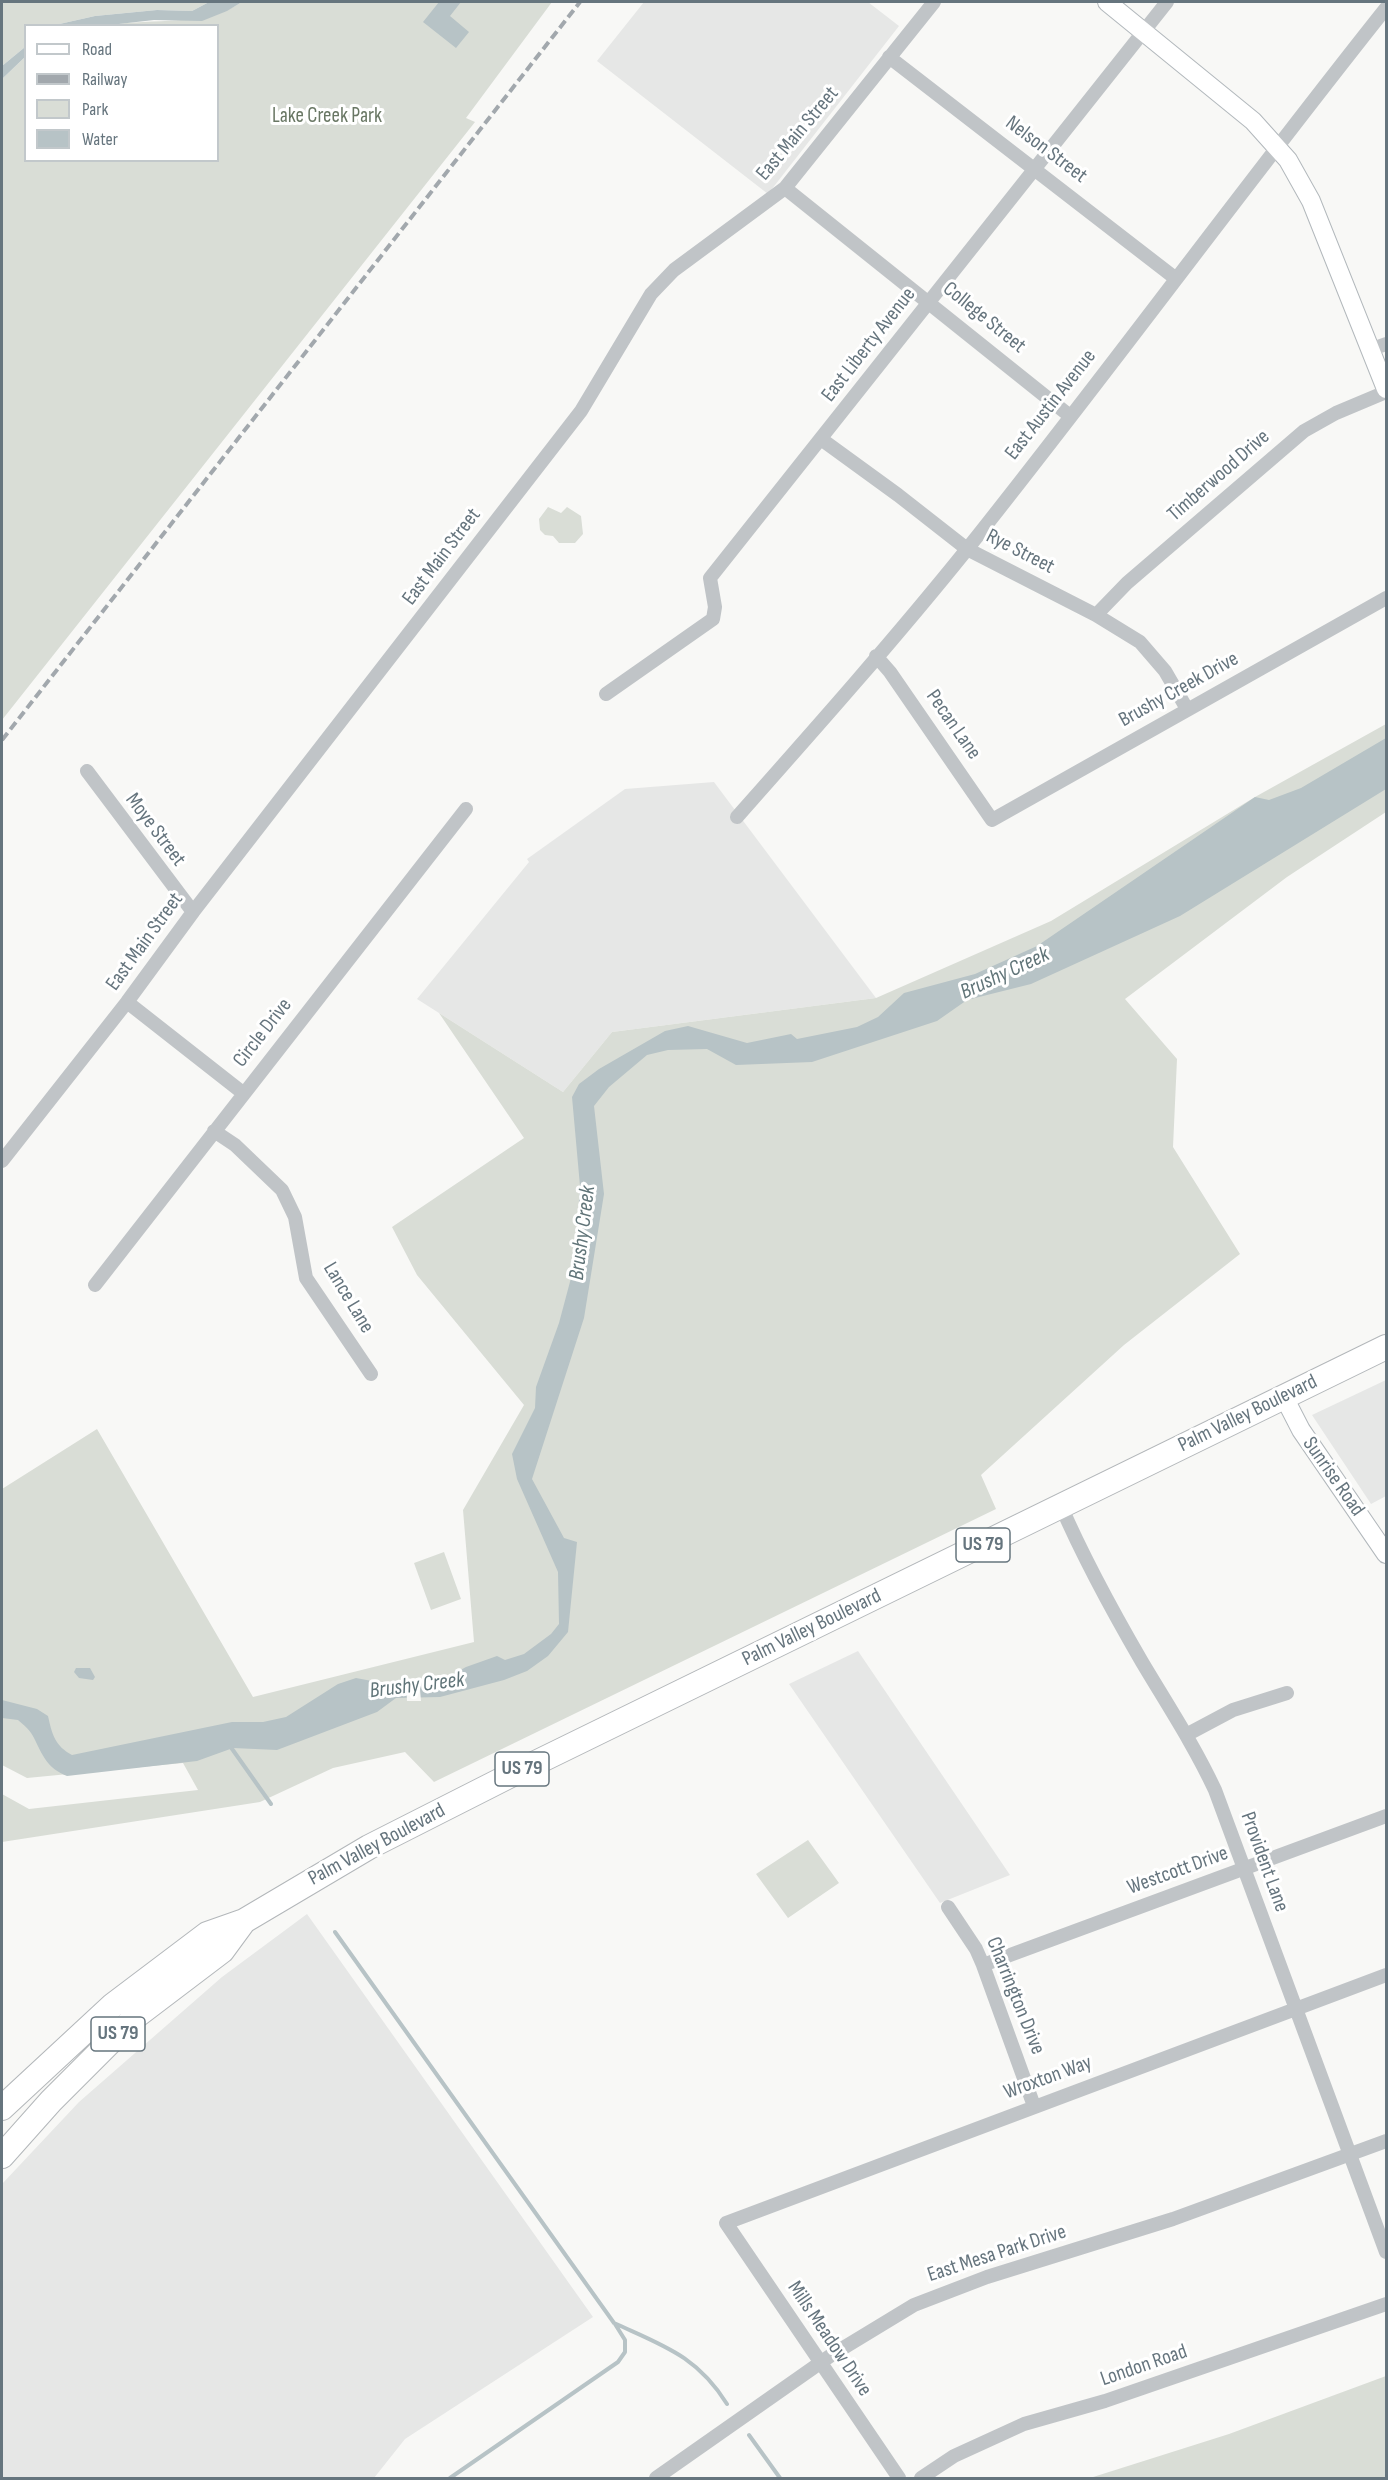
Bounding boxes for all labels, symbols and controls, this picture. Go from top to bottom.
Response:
legend [24,24,219,162]
text: Road [82,39,112,60]
text: Railway [82,69,127,90]
street label: East Main Street [751,82,845,186]
text: Park [82,99,108,120]
park label: Lake Creek Park [272,104,382,130]
street label: Nelson Street [1000,111,1092,189]
text: Water [82,129,118,150]
street label: College Street [937,277,1031,359]
street label: East Liberty Avenue [817,283,921,407]
street label: East Austin Avenue [1000,345,1102,465]
street label: Timberwood Drive [1163,425,1275,527]
street label: East Main Street [397,504,487,610]
street label: Rye Street [982,524,1058,580]
street label: Brushy Creek Drive [1115,647,1243,733]
street label: Pecan Lane [920,685,986,765]
street label: Moye Street [119,788,191,872]
street label: East Main Street [101,888,189,996]
water label: Brushy Creek [956,942,1054,1006]
street label: Circle Drive [228,994,298,1072]
water label: Brushy Creek [564,1184,602,1282]
street label: Lance Lane [317,1258,379,1338]
street label: Palm Valley Boulevard [1175,1370,1321,1458]
street label: Sunrise Road [1297,1433,1369,1521]
road number: US 79 [956,1528,1010,1562]
street label: Palm Valley Boulevard [739,1584,885,1672]
water label: Brushy Creek [368,1667,466,1705]
road number: US 79 [495,1752,549,1786]
street label: Palm Valley Boulevard [304,1798,450,1892]
street label: Provident Lane [1234,1809,1294,1915]
street label: Westcott Drive [1124,1841,1232,1901]
street label: Charrington Drive [980,1934,1050,2058]
road number: US 79 [91,2017,145,2051]
street label: Wroxton Way [1001,2050,1095,2106]
street label: East Mesa Park Drive [925,2220,1069,2288]
street label: Mills Meadow Drive [781,2277,877,2401]
street label: London Road [1097,2339,1191,2393]

